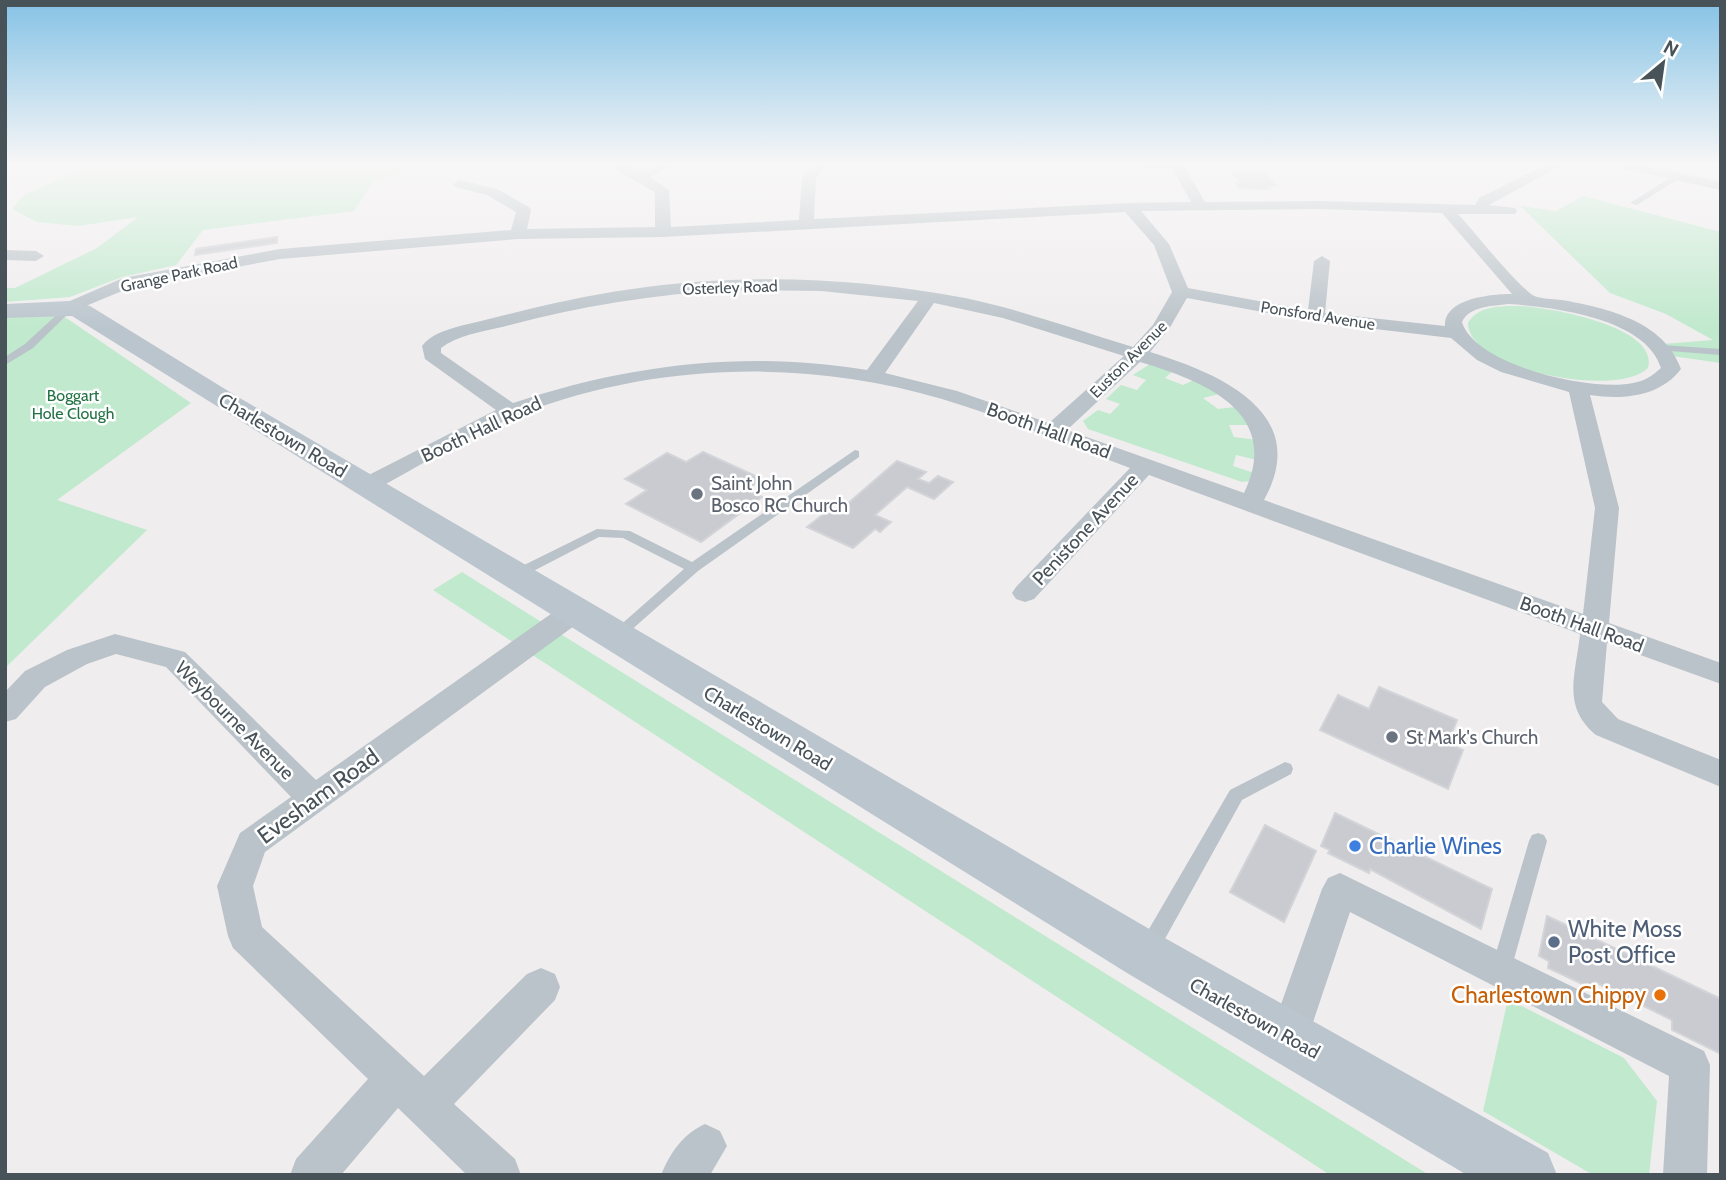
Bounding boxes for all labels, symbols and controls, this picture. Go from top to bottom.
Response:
north arrow [1628,28,1698,98]
text: N [1660,35,1682,62]
street label: Grange Park Road [119,253,239,296]
street label: Osterley Road [682,276,778,299]
street label: Ponsford Avenue [1259,297,1376,334]
street label: Euston Avenue [1086,317,1171,402]
park label: Boggart Hole Clough [32,386,114,423]
street label: Charlestown Road [214,388,351,483]
street label: Booth Hall Road [417,392,545,467]
street label: Booth Hall Road [984,397,1114,463]
street label: Penistone Avenue [1028,468,1143,590]
place label: Saint John Bosco RC Church [711,472,848,517]
marker: Saint John Bosco RC Church [689,486,705,502]
street label: Booth Hall Road [1517,591,1647,657]
street label: Weybourne Avenue [171,656,299,785]
street label: Charlestown Road [699,681,836,776]
place label: St Mark's Church [1406,726,1538,749]
marker: St Mark's Church [1384,729,1400,745]
street label: Evesham Road [252,742,384,850]
place label: Charlie Wines [1369,832,1502,860]
marker: Charlie Wines [1347,838,1363,854]
place label: White Moss Post Office [1568,915,1682,969]
marker: White Moss Post Office [1546,934,1562,950]
street label: Charlestown Road [1185,973,1324,1064]
place label: Charlestown Chippy [1451,981,1646,1009]
marker: Charlestown Chippy [1652,987,1668,1003]

